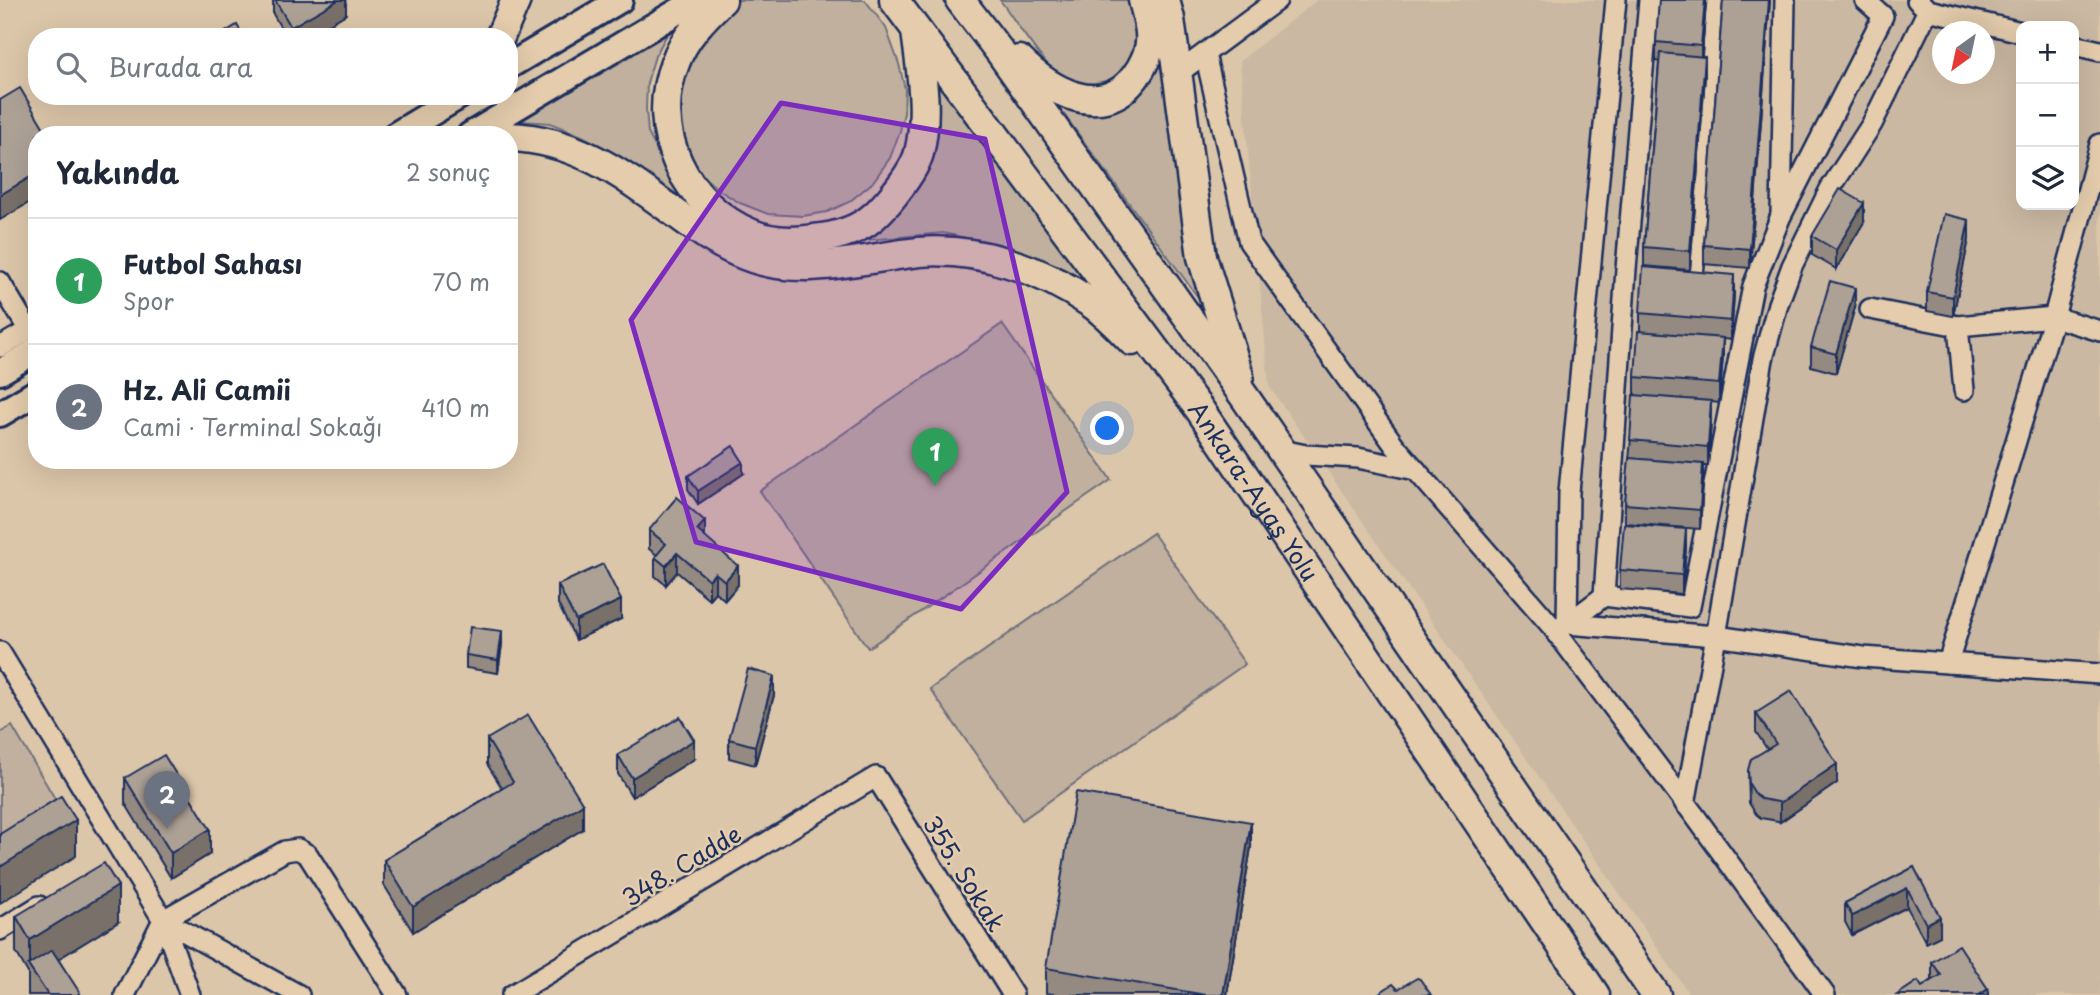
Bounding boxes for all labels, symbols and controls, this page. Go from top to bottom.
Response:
north arrow [1932,21,1995,84]
map controls [2016,21,2079,210]
button: + [2016,21,2079,84]
search box [28,28,518,105]
text: Burada ara [108,47,252,86]
icon: search [52,48,90,86]
button: − [2016,84,2079,147]
button: layers [2016,147,2079,210]
text: Yakında [56,149,179,194]
text: 2 sonuç [406,154,490,189]
text: Futbol Sahası [123,244,302,283]
text: 1 [74,264,85,299]
text: 70 m [432,264,490,299]
text: Spor [123,283,174,318]
text: Hz. Ali Camii [123,370,291,409]
text: 2 [71,390,87,425]
text: 410 m [421,390,490,425]
street label: Ankara-Ayaş Yolu [1181,393,1328,588]
text: Cami · Terminal Sokağı [123,409,382,444]
your location [1090,411,1124,445]
pin: 1 [912,428,958,486]
pin: 2 [144,771,190,829]
street label: 355. Sokak [915,808,1015,938]
street label: 348. Cadde [615,815,747,915]

